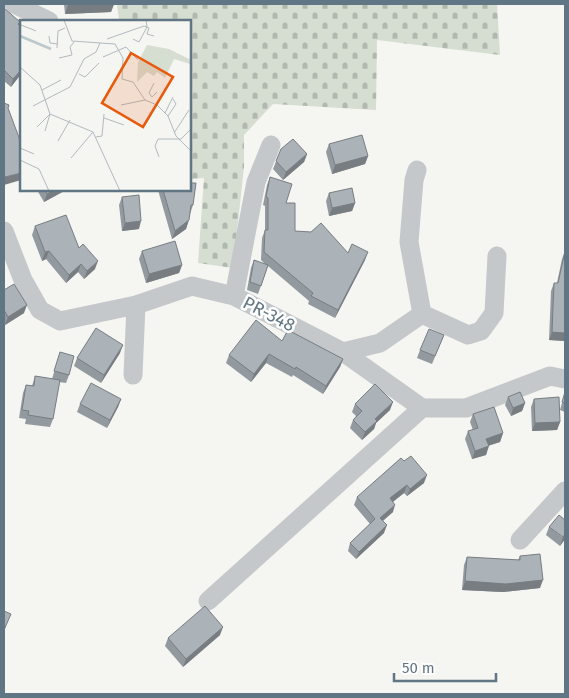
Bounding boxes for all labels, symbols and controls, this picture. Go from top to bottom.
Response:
inset map [20,20,191,191]
street label: PR-348 [239,292,299,336]
scale bar [394,650,496,682]
text: 50 m [402,659,435,677]

